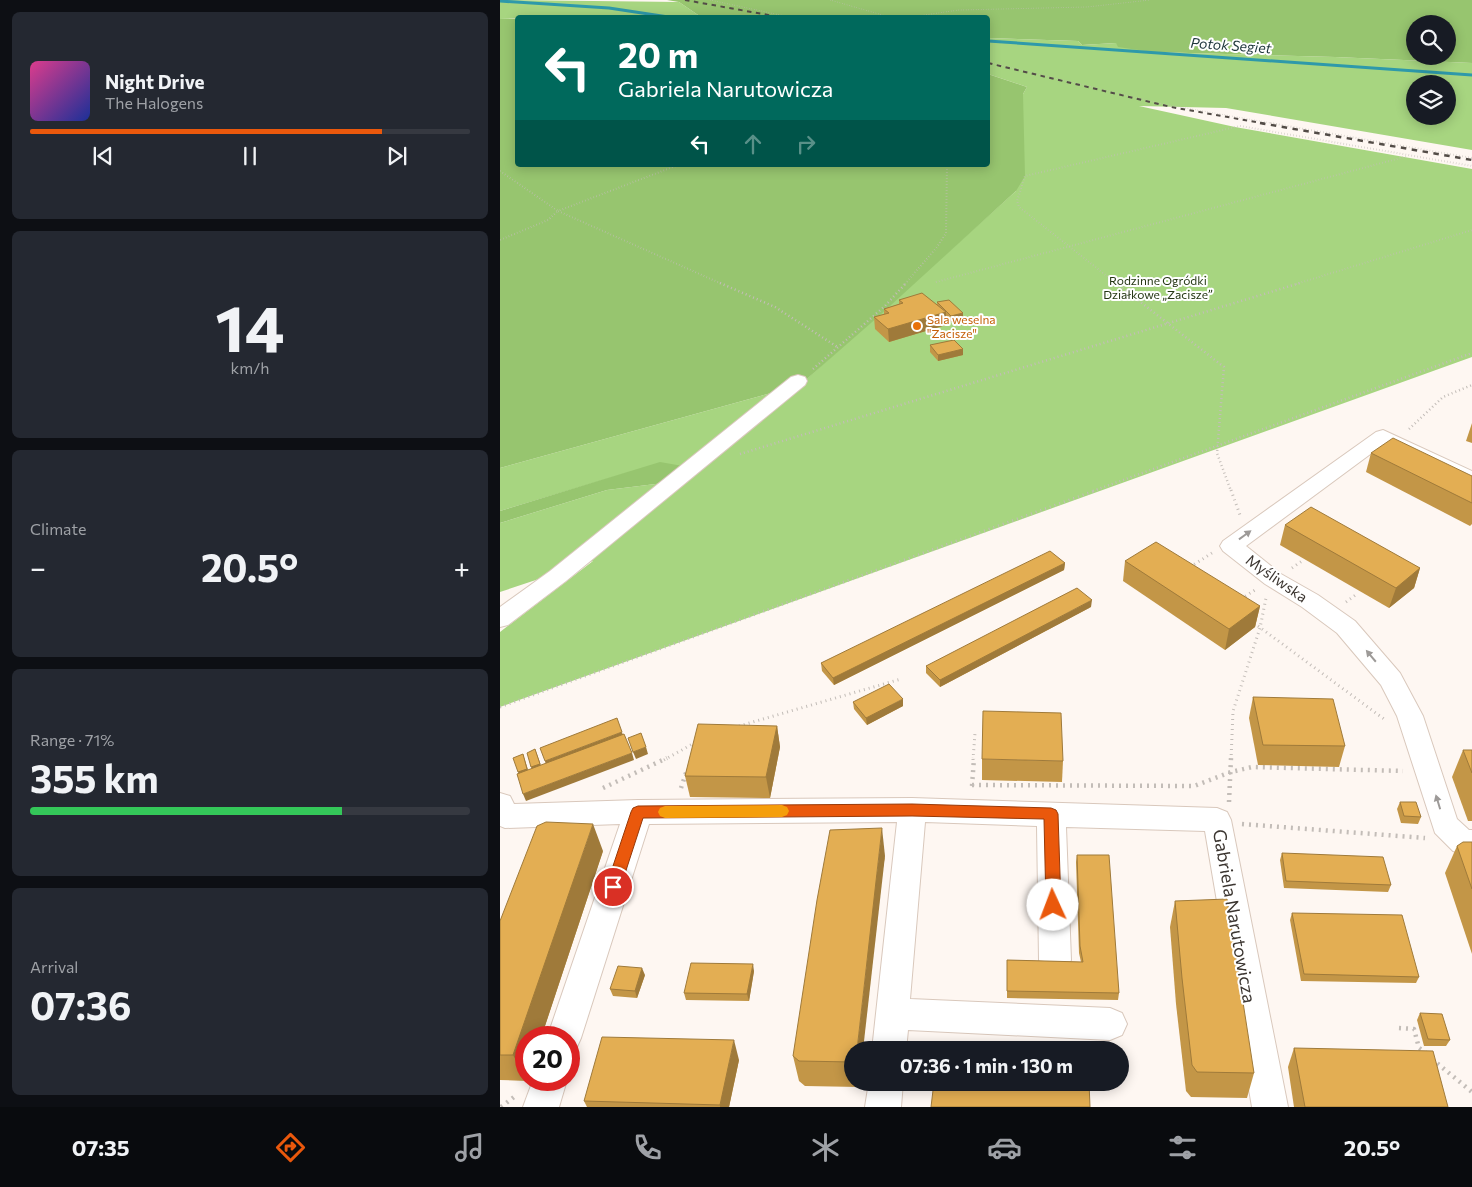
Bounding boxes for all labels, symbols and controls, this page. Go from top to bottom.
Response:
map controls [1406,15,1456,125]
button: search [1406,15,1456,65]
text: 20 m [618,32,698,75]
water label: Potok Segiet [1190,34,1272,56]
icon: left [535,35,600,100]
text: Night Drive [105,70,205,93]
text: Gabriela Narutowicza [618,75,833,102]
button: layers [1406,75,1456,125]
text: The Halogens [105,93,203,112]
icon: left [686,130,714,158]
icon: ahead [739,130,767,158]
icon: right [792,130,820,158]
icon: previous [89,142,117,170]
icon: pause [236,142,264,170]
icon: next [383,142,411,170]
park label: Rodzinne Ogródki Działkowe „Zacisze” [1103,273,1213,301]
text: 14 [215,286,285,365]
place label: Sala weselna "Zacisze" [927,312,996,340]
marker: Sala weselna "Zacisze" [911,320,923,332]
text: km/h [231,358,269,377]
text: Climate [30,519,86,538]
one-way arrow [1239,530,1252,540]
text: 20.5° [201,543,298,590]
text: − [30,550,46,584]
text: + [454,550,470,584]
street label: Myśliwska [1243,550,1311,606]
one-way arrow [1366,650,1377,662]
text: Range · 71% [30,730,114,749]
text: 355 km [30,754,159,801]
one-way arrow [1434,794,1442,809]
street label: Gabriela Narutowicza [1209,827,1261,1005]
pin [592,866,634,908]
icon: arrive [599,873,627,901]
position arrow [1026,878,1078,930]
text: Arrival [30,957,78,976]
text: 07:36 [30,981,131,1028]
speed limit sign: 20 [515,1026,580,1091]
text: 07:36 · 1 min · 130 m [900,1054,1073,1077]
icon: directions [273,1130,308,1165]
icon: music [452,1130,487,1165]
icon: phone [630,1130,665,1165]
icon: climate [808,1130,843,1165]
icon: car [987,1130,1022,1165]
icon: filters [1165,1130,1200,1165]
text: 07:35 [72,1134,130,1161]
text: 20.5° [1344,1134,1400,1161]

